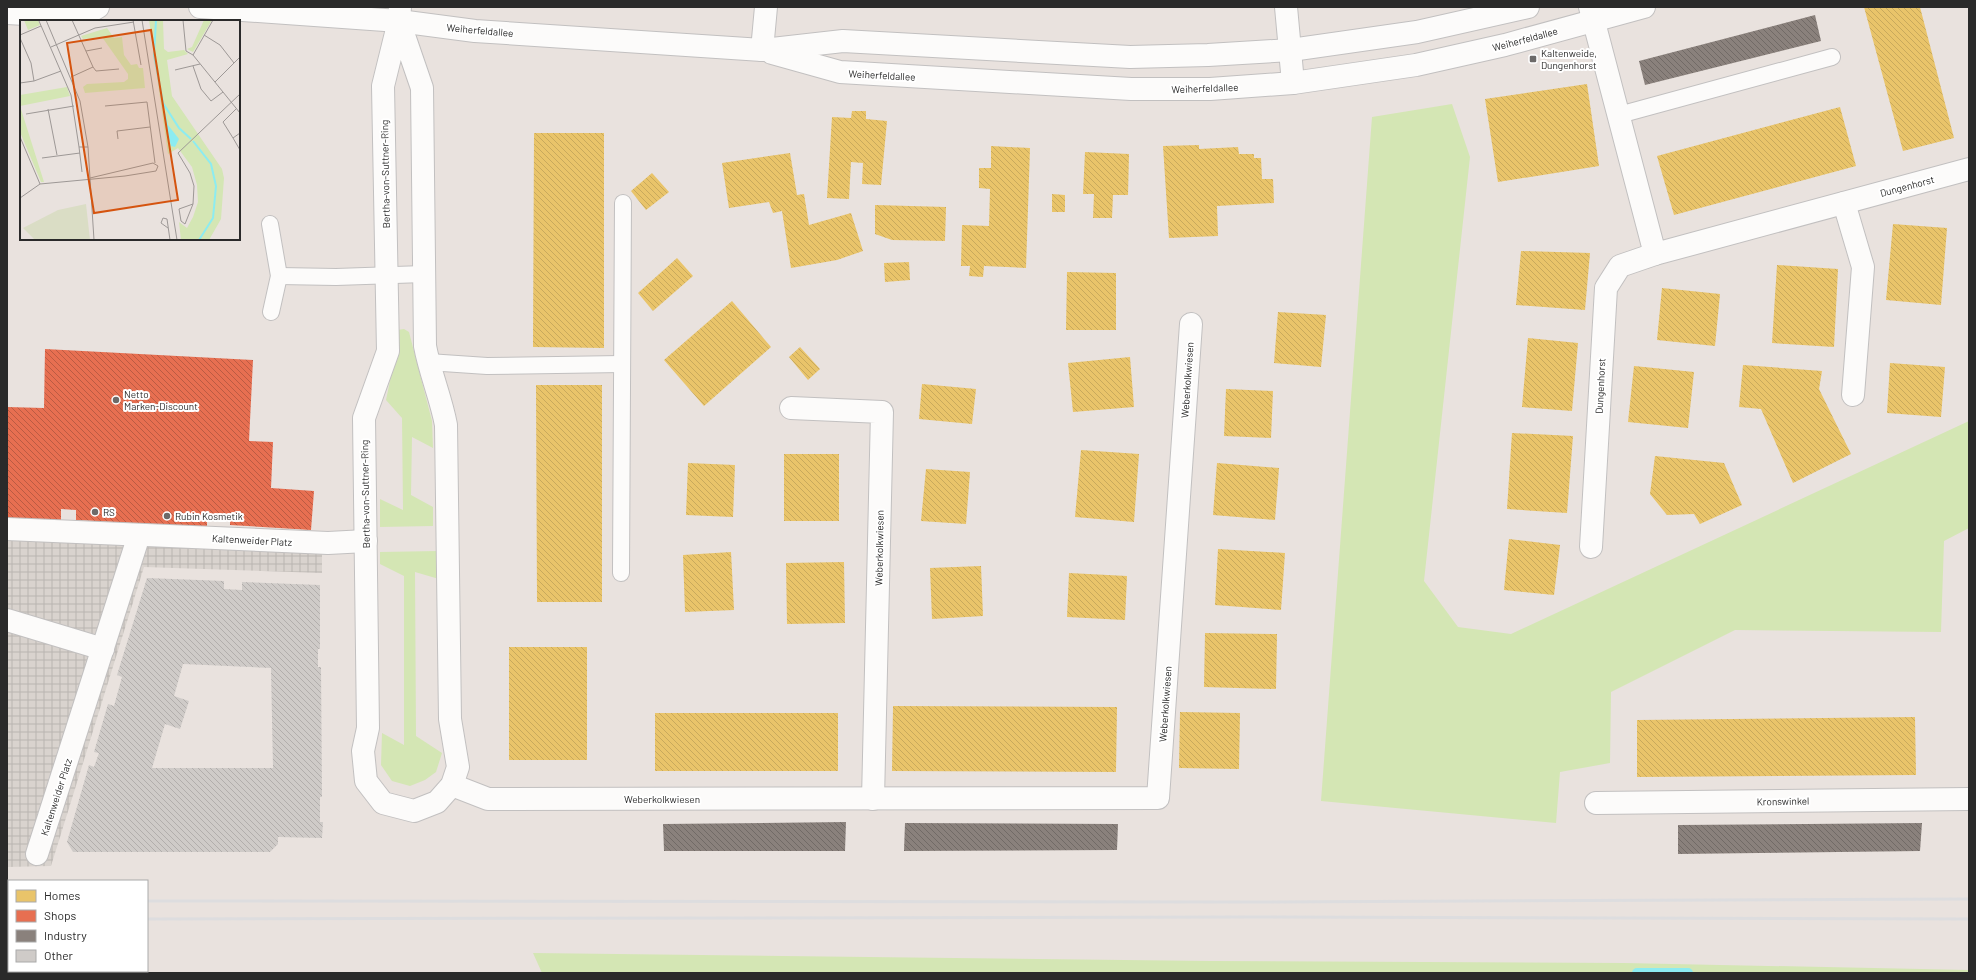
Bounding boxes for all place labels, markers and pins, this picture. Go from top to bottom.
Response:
place label: Kaltenweide, Dungenhorst [1541,47,1597,71]
marker: Kaltenweide, Dungenhorst [1528,54,1538,64]
place label: Netto Marken-Discount [124,388,198,412]
marker: Netto Marken-Discount [111,395,121,405]
place label: RS [103,506,115,518]
marker: RS [90,507,100,517]
place label: Rubin Kosmetik [175,510,243,522]
marker: Rubin Kosmetik [162,511,172,521]

